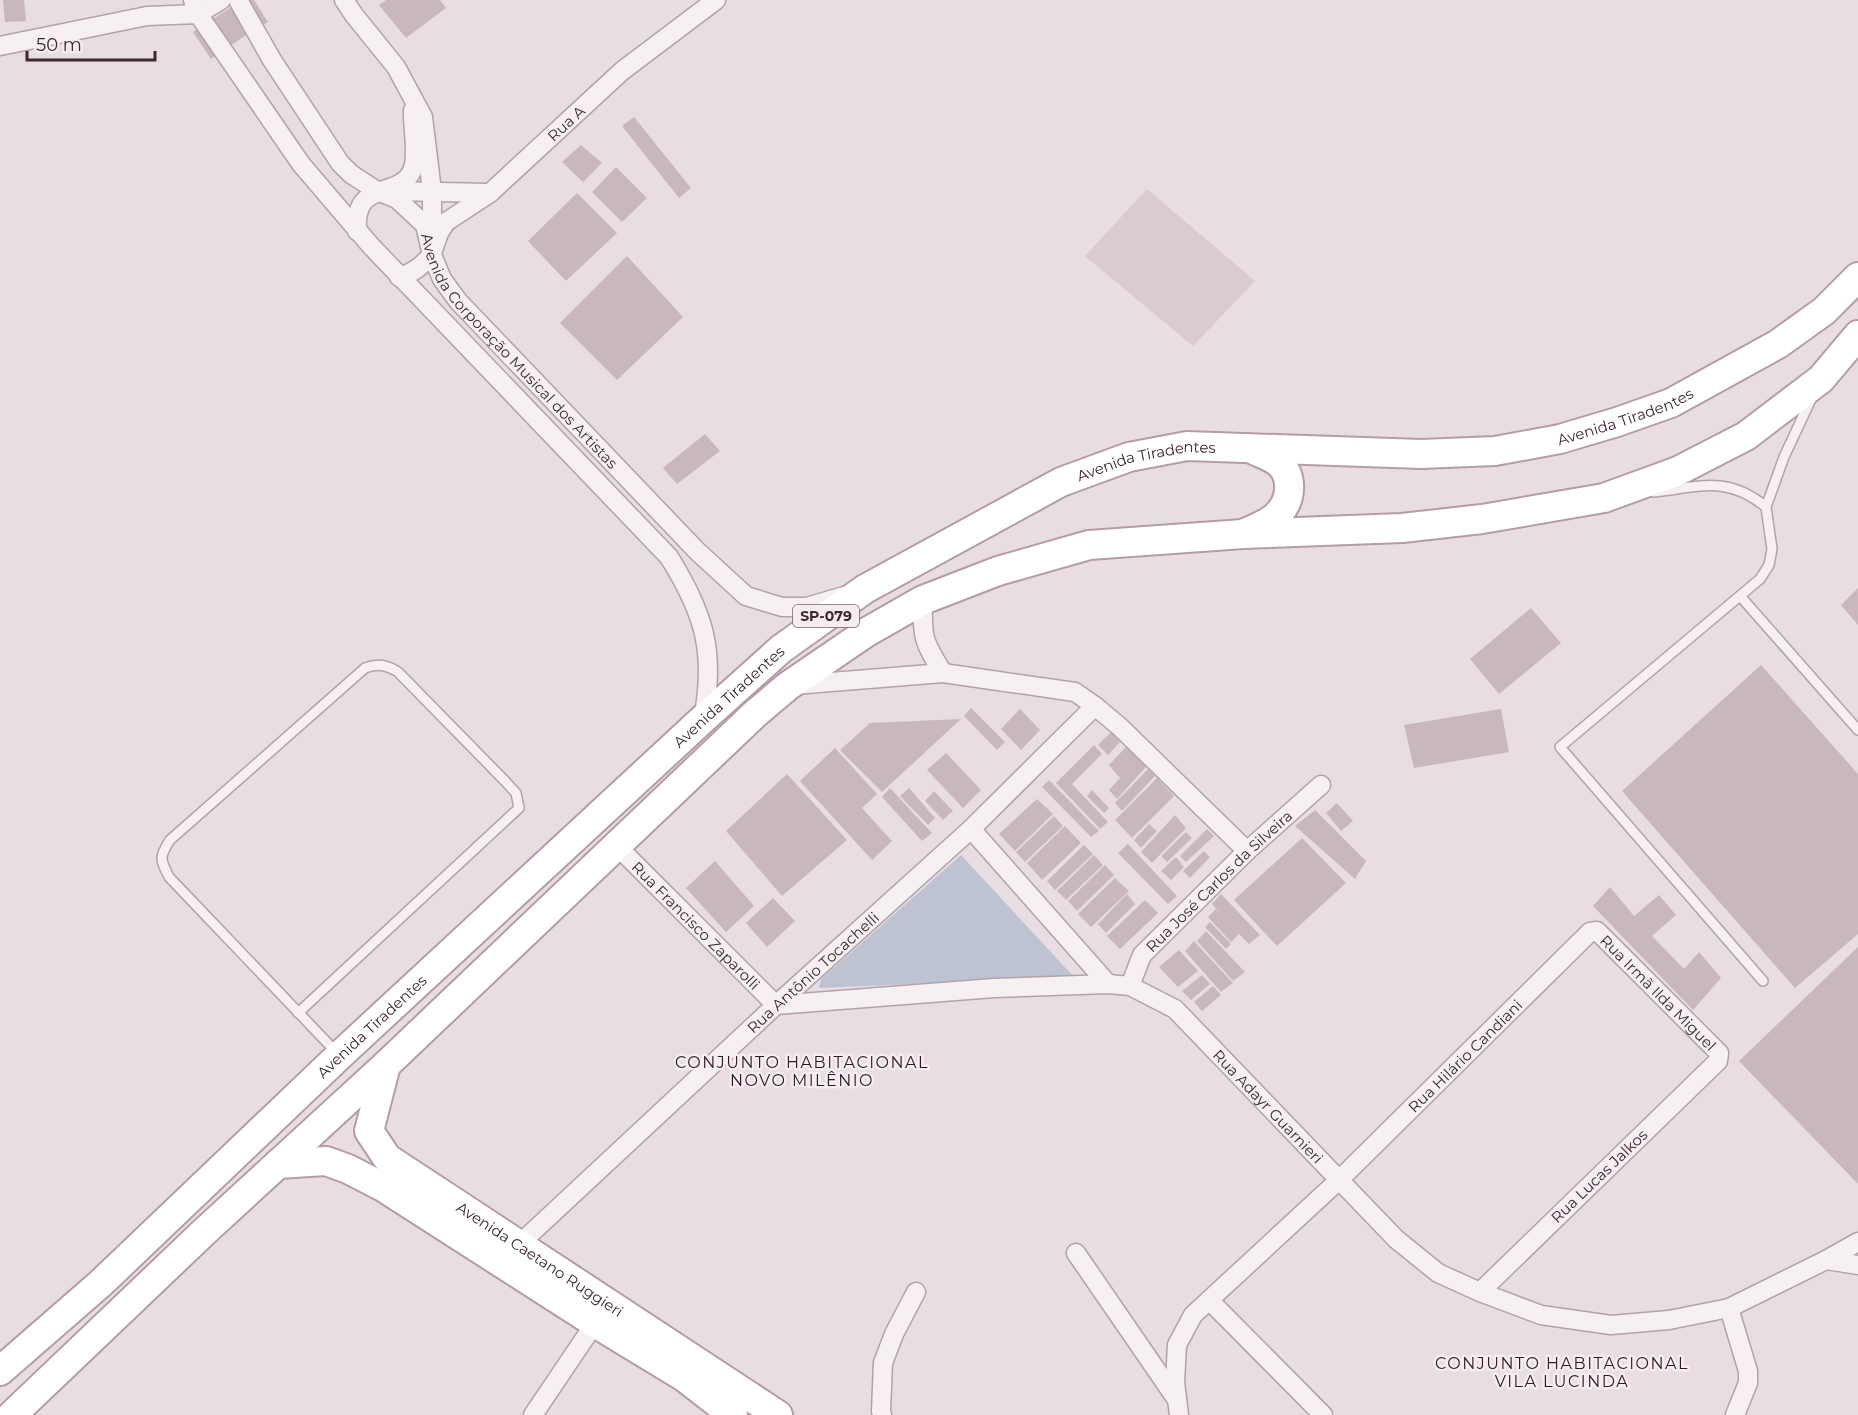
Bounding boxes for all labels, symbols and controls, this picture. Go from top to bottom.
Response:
scale bar [27,24,154,62]
text: 50 m [36,34,82,56]
street label: Rua A [543,101,589,145]
street label: Avenida Corporação Musical dos Artistas [418,231,622,472]
street label: Avenida Tiradentes [1555,383,1696,449]
street label: Avenida Tiradentes [1074,436,1216,485]
road number: SP-079 [793,605,859,627]
street label: Avenida Tiradentes [669,641,788,751]
street label: Rua José Carlos da Silveira [1141,806,1296,956]
street label: Rua Francisco Zaparolli [628,857,764,993]
street label: Rua Antônio Tocachelli [743,908,883,1037]
street label: Rua Irmã Ilda Miguel [1596,930,1720,1054]
street label: Avenida Tiradentes [313,970,430,1082]
street label: Rua Hilário Candiani [1404,995,1526,1116]
street label: Rua Adayr Guarnieri [1209,1045,1327,1167]
district label: CONJUNTO HABITACIONAL NOVO MILÊNIO [675,1053,929,1090]
street label: Rua Lucas Jalkos [1547,1125,1651,1227]
street label: Avenida Caetano Ruggieri [453,1197,627,1320]
district label: CONJUNTO HABITACIONAL VILA LUCINDA [1435,1354,1689,1391]

